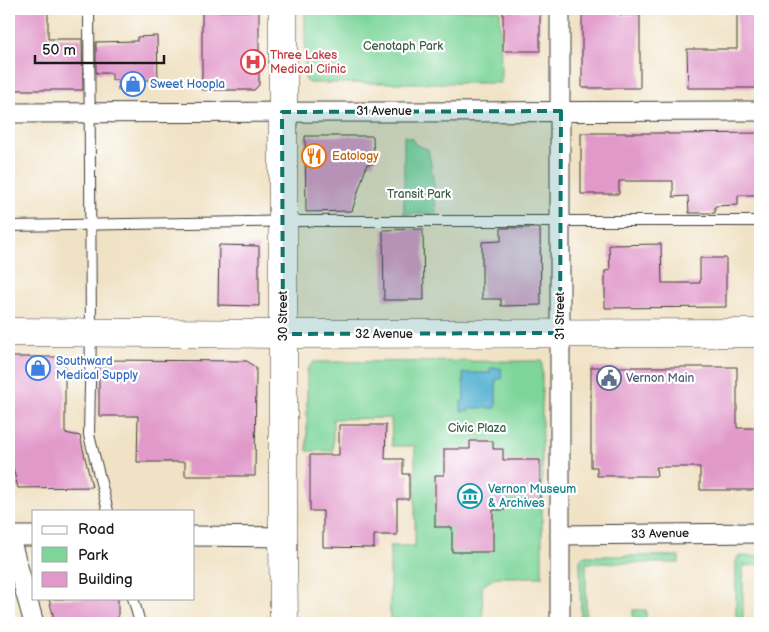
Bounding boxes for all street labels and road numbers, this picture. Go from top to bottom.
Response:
street label: 31 Avenue [356,104,412,119]
street label: 30 Street [276,290,291,341]
street label: 31 Street [553,292,568,340]
street label: 32 Avenue [355,327,413,342]
street label: 33 Avenue [631,526,689,542]

